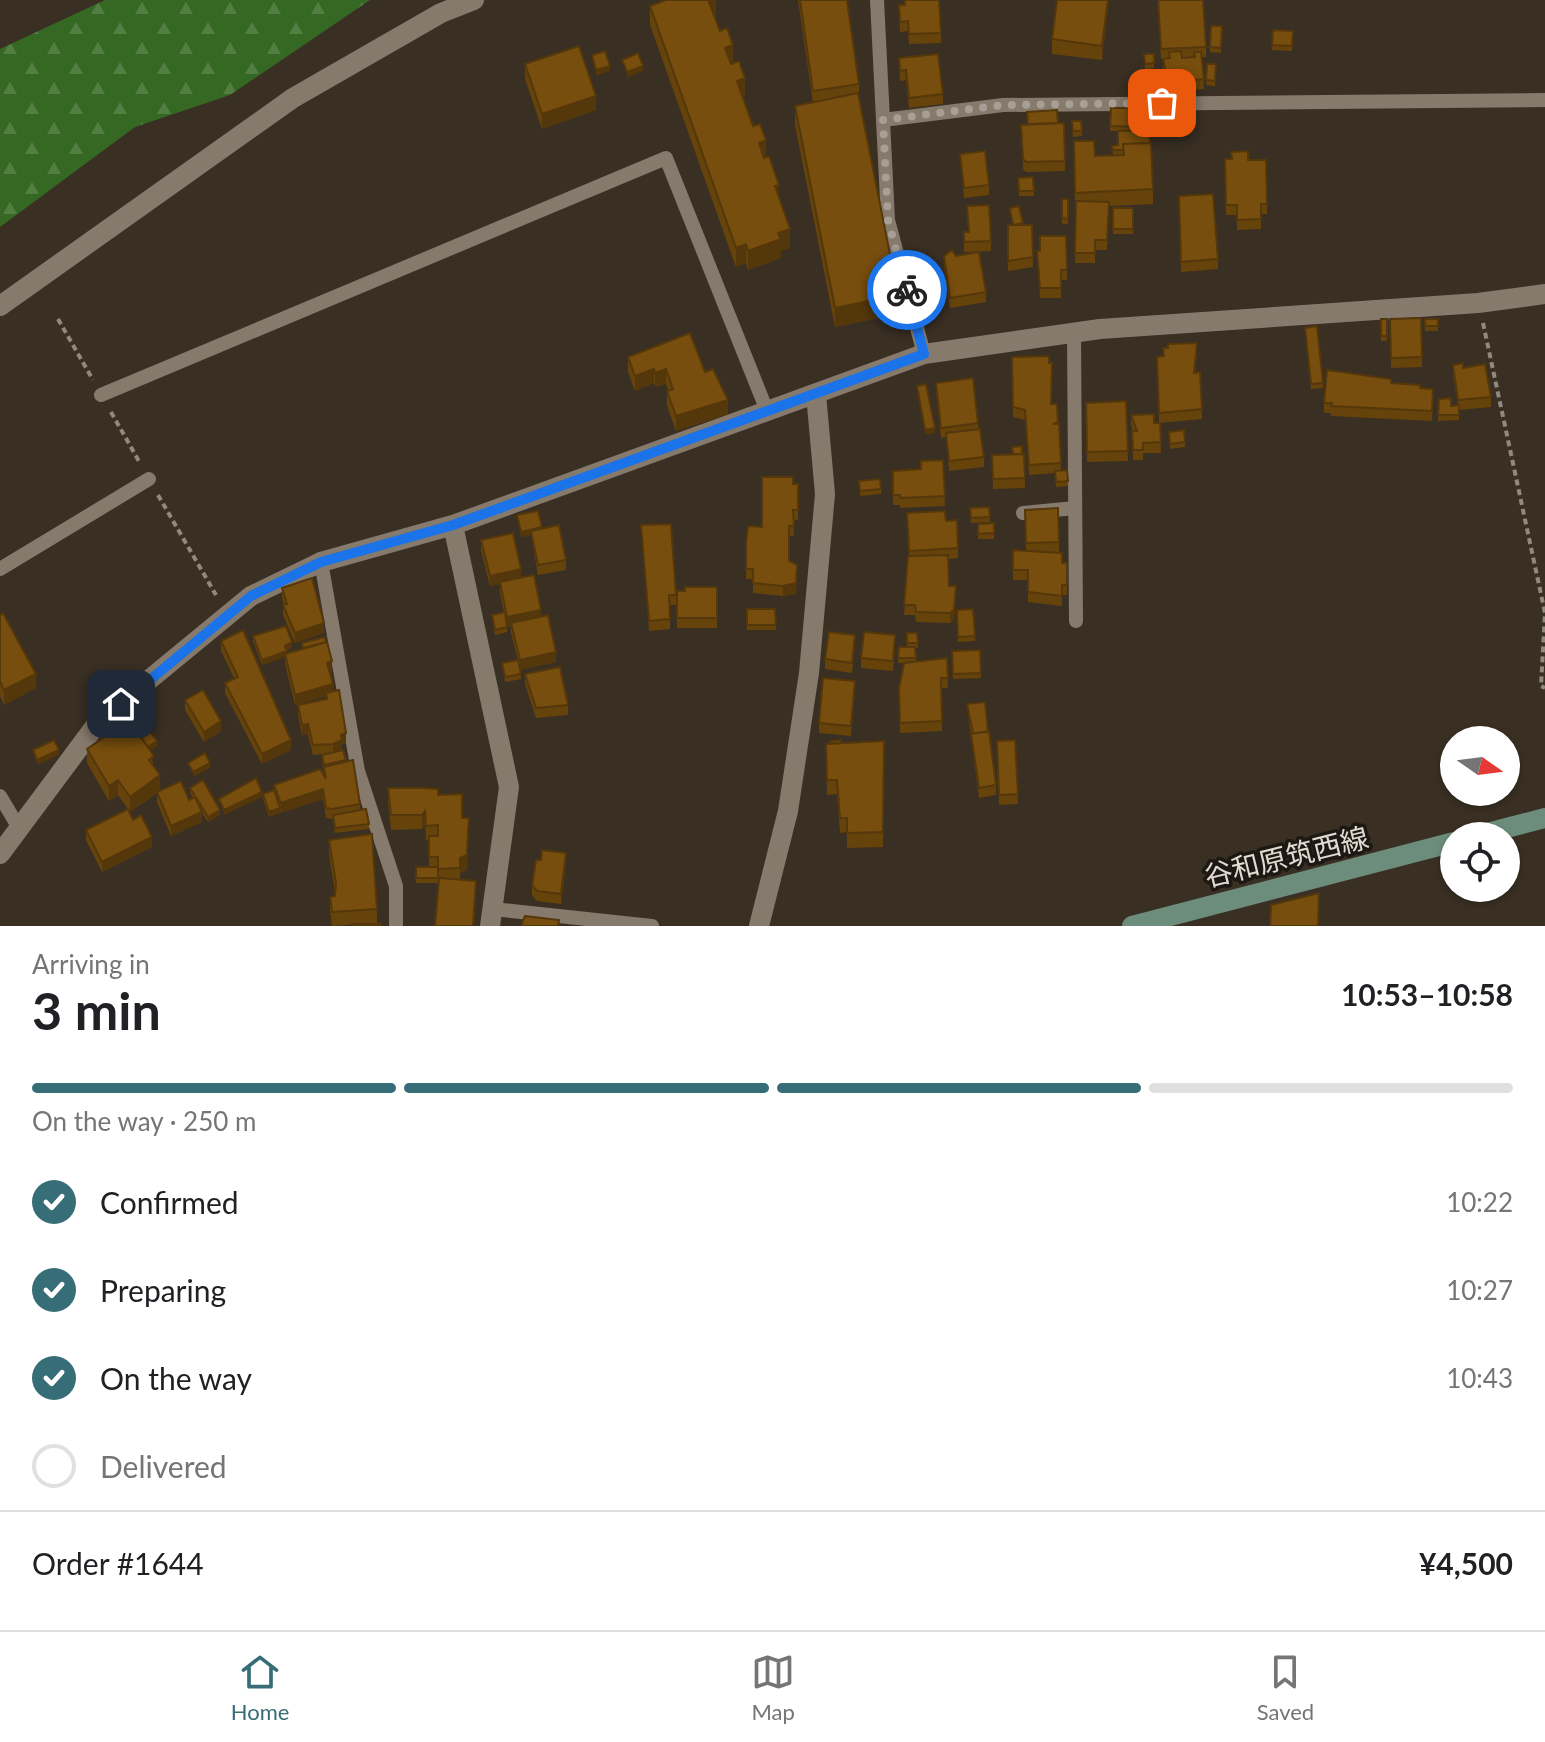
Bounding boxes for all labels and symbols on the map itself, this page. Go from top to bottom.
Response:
pin [1128,69,1196,137]
courier [867,250,947,330]
pin [87,670,155,738]
north arrow [1440,726,1520,806]
street label: 谷和原筑西線 [1200,819,1372,893]

